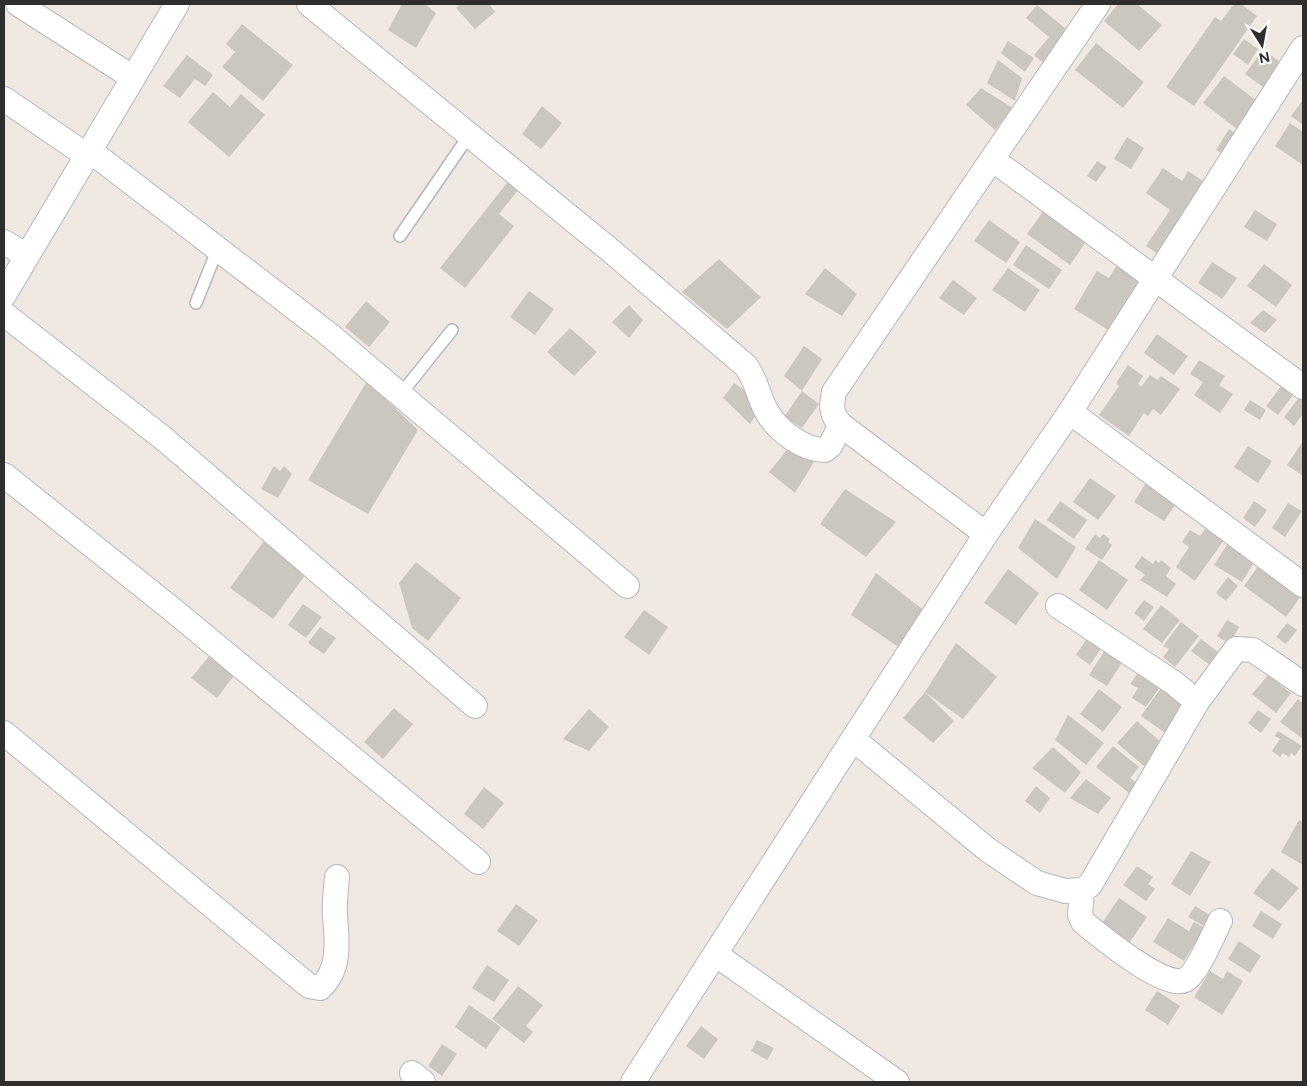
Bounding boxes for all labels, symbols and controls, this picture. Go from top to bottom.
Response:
north arrow [1237,20,1287,70]
text: N [1257,48,1271,67]

